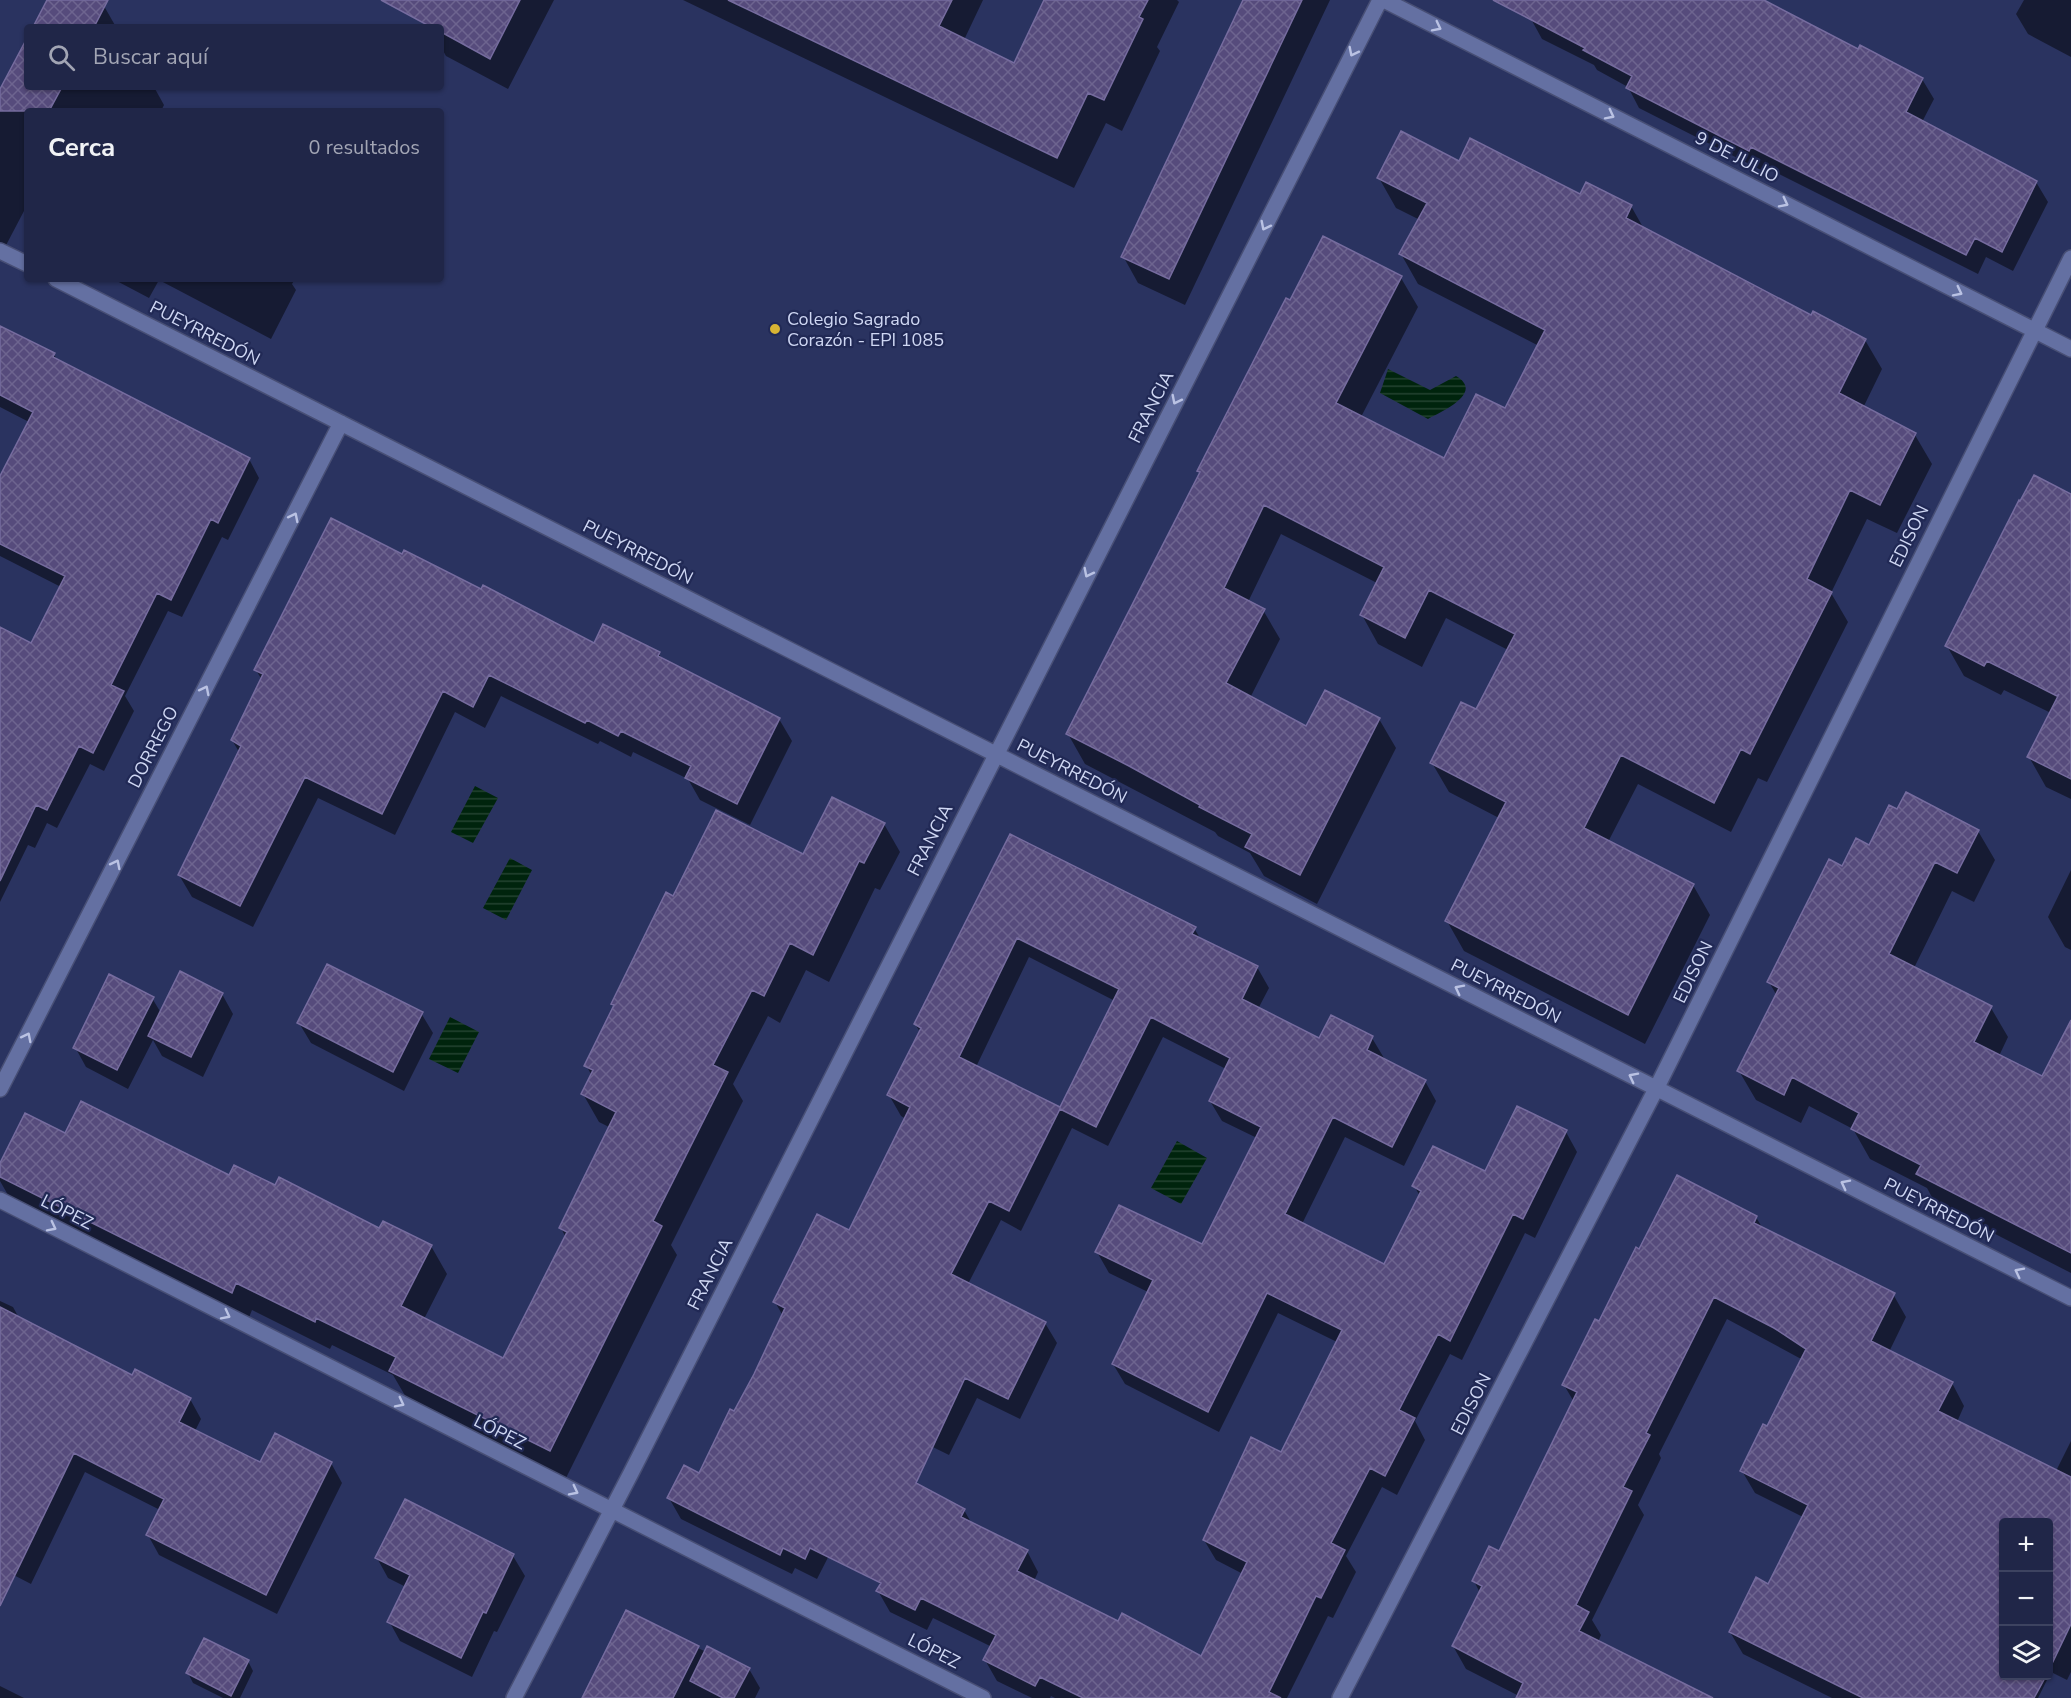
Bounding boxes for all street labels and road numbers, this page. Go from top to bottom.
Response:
street label: 9 DE JULIO [1691,126,1783,188]
street label: PUEYRREDÓN [146,295,264,371]
street label: FRANCIA [1123,367,1179,447]
street label: EDISON [1884,501,1934,571]
street label: PUEYRREDÓN [579,514,697,590]
street label: DORREGO [122,702,184,792]
street label: PUEYRREDÓN [1013,733,1131,809]
street label: FRANCIA [902,800,958,880]
street label: EDISON [1668,937,1718,1007]
street label: PUEYRREDÓN [1447,953,1565,1029]
street label: PUEYRREDÓN [1880,1172,1998,1248]
street label: LÓPEZ [37,1189,97,1235]
street label: FRANCIA [682,1234,738,1314]
street label: EDISON [1445,1369,1497,1439]
street label: LÓPEZ [470,1409,530,1455]
street label: LÓPEZ [904,1628,964,1674]

